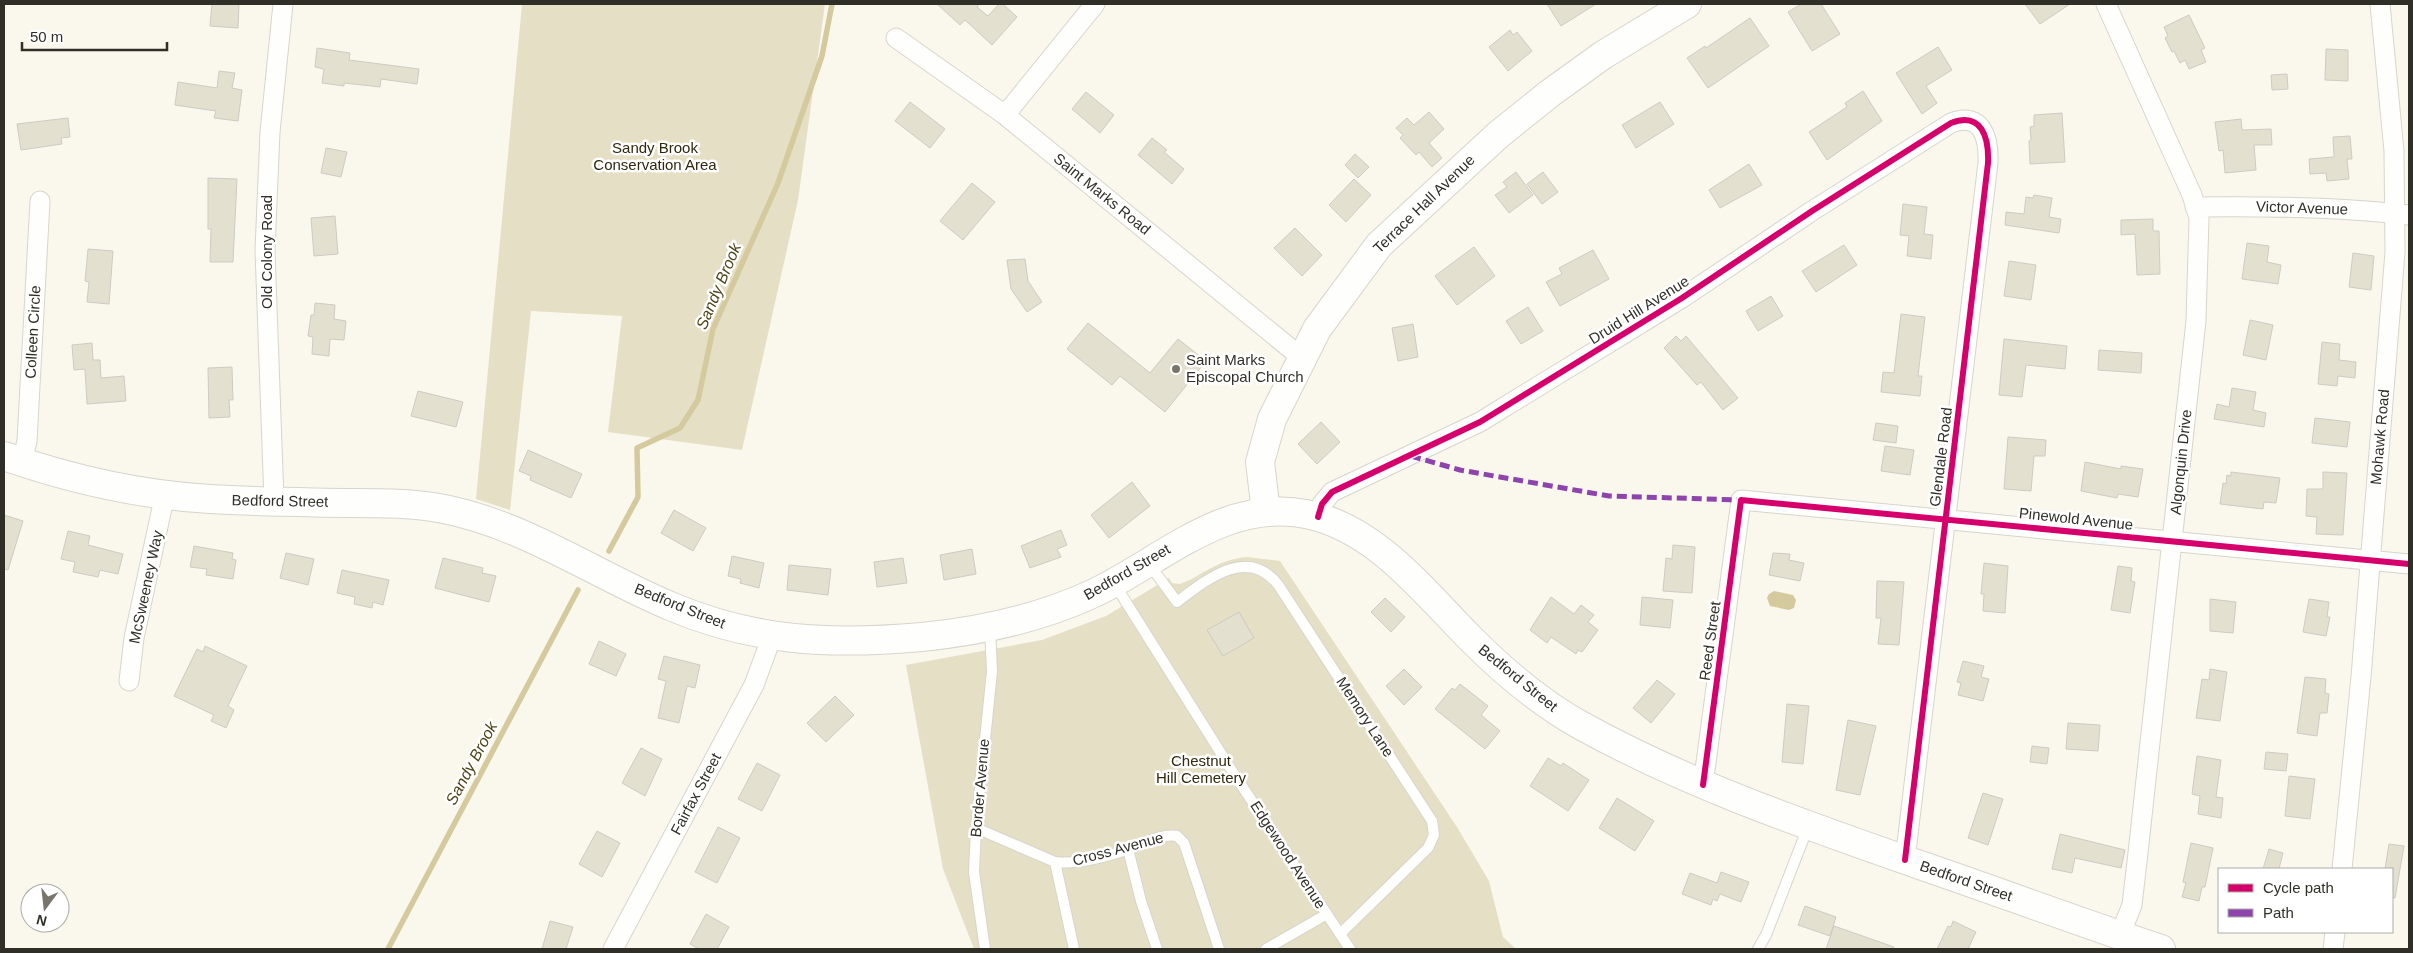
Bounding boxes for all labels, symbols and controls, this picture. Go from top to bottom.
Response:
scale bar [22,20,168,52]
text: 50 m [30,28,63,45]
park label: Sandy Brook Conservation Area [593,139,717,173]
street label: Saint Marks Road [1051,149,1154,238]
street label: Terrace Hall Avenue [1370,151,1478,256]
street label: Old Colony Road [258,195,275,309]
street label: Victor Avenue [2256,197,2348,218]
water label: Sandy Brook [693,240,745,332]
street label: Druid Hill Avenue [1586,272,1692,347]
street label: Colleen Circle [22,285,43,379]
place label: Saint Marks Episcopal Church [1186,351,1304,385]
marker: Saint Marks Episcopal Church [1170,363,1182,375]
street label: Mohawk Road [2367,388,2392,485]
street label: Glendale Road [1926,406,1955,508]
street label: Algonquin Drive [2167,408,2194,515]
street label: Bedford Street [232,491,329,510]
street label: Pinewold Avenue [2018,504,2134,533]
street label: McSweeney Way [125,528,166,645]
street label: Bedford Street [1081,540,1174,603]
street label: Bedford Street [632,580,729,632]
street label: Reed Street [1696,599,1724,682]
street label: Bedford Street [1475,641,1562,715]
street label: Memory Lane [1333,674,1398,760]
water label: Sandy Brook [442,718,501,808]
street label: Border Avenue [967,738,992,838]
street label: Fairfax Street [667,749,725,838]
park label: Chestnut Hill Cemetery [1156,752,1247,786]
street label: Edgewood Avenue [1247,798,1330,912]
street label: Cross Avenue [1071,828,1165,869]
street label: Bedford Street [1918,857,2015,905]
legend [2218,868,2393,933]
text: Cycle path [2263,879,2334,896]
north arrow [20,883,70,933]
text: Path [2263,904,2294,921]
text: N [35,912,49,930]

